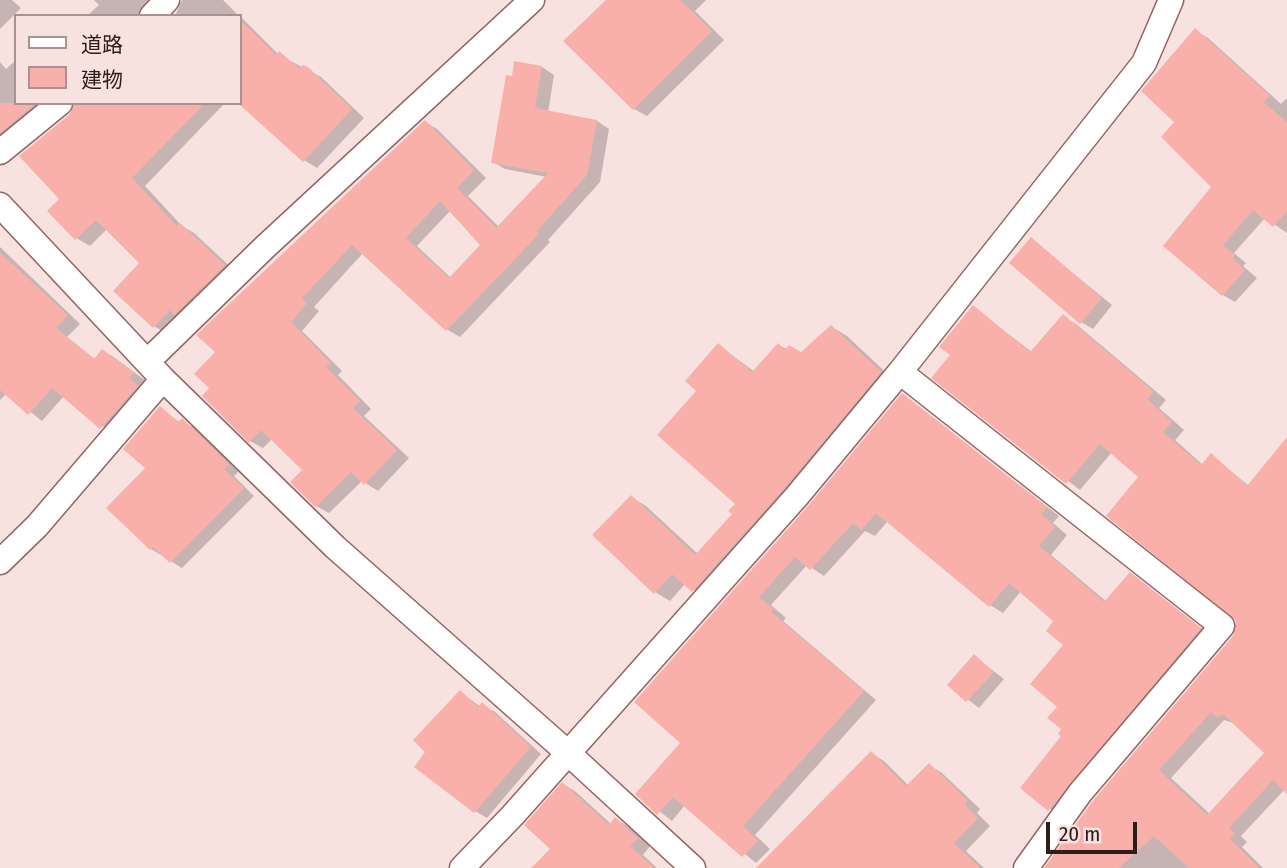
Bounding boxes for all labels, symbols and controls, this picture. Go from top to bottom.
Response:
legend [14,14,242,105]
text: 道路 [81,32,123,58]
text: 建物 [81,67,123,93]
scale bar [1049,808,1140,852]
text: 20 m [1059,821,1100,847]

